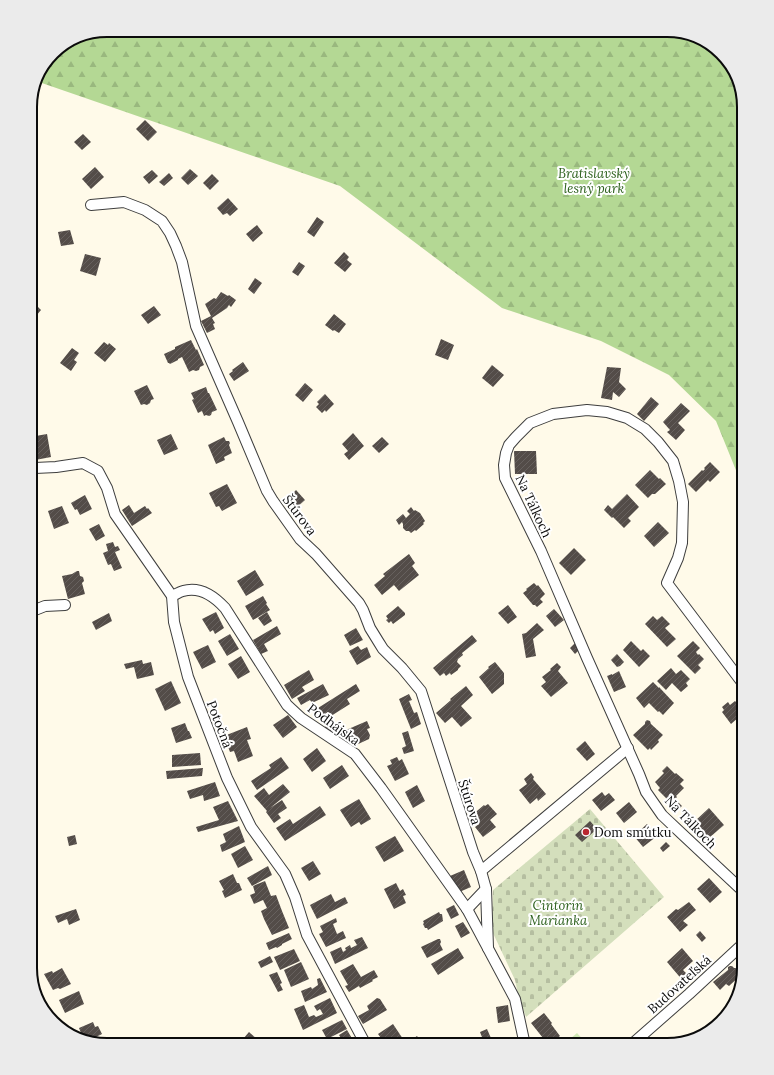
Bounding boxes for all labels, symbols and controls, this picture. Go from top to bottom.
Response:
park label: Bratislavský lesný park [558,165,630,197]
street label: Na Tálkoch [512,472,556,541]
street label: Štúrova [279,491,321,539]
street label: Potočná [203,698,236,751]
street label: Podhájska [304,700,363,749]
street label: Štúrova [454,777,486,827]
street label: Na Tálkoch [661,792,720,853]
place label: Dom smútku [594,824,672,841]
marker: Dom smútku [581,827,591,837]
park label: Cintorín Marianka [529,897,588,929]
street label: Budovateľská [644,951,715,1017]

